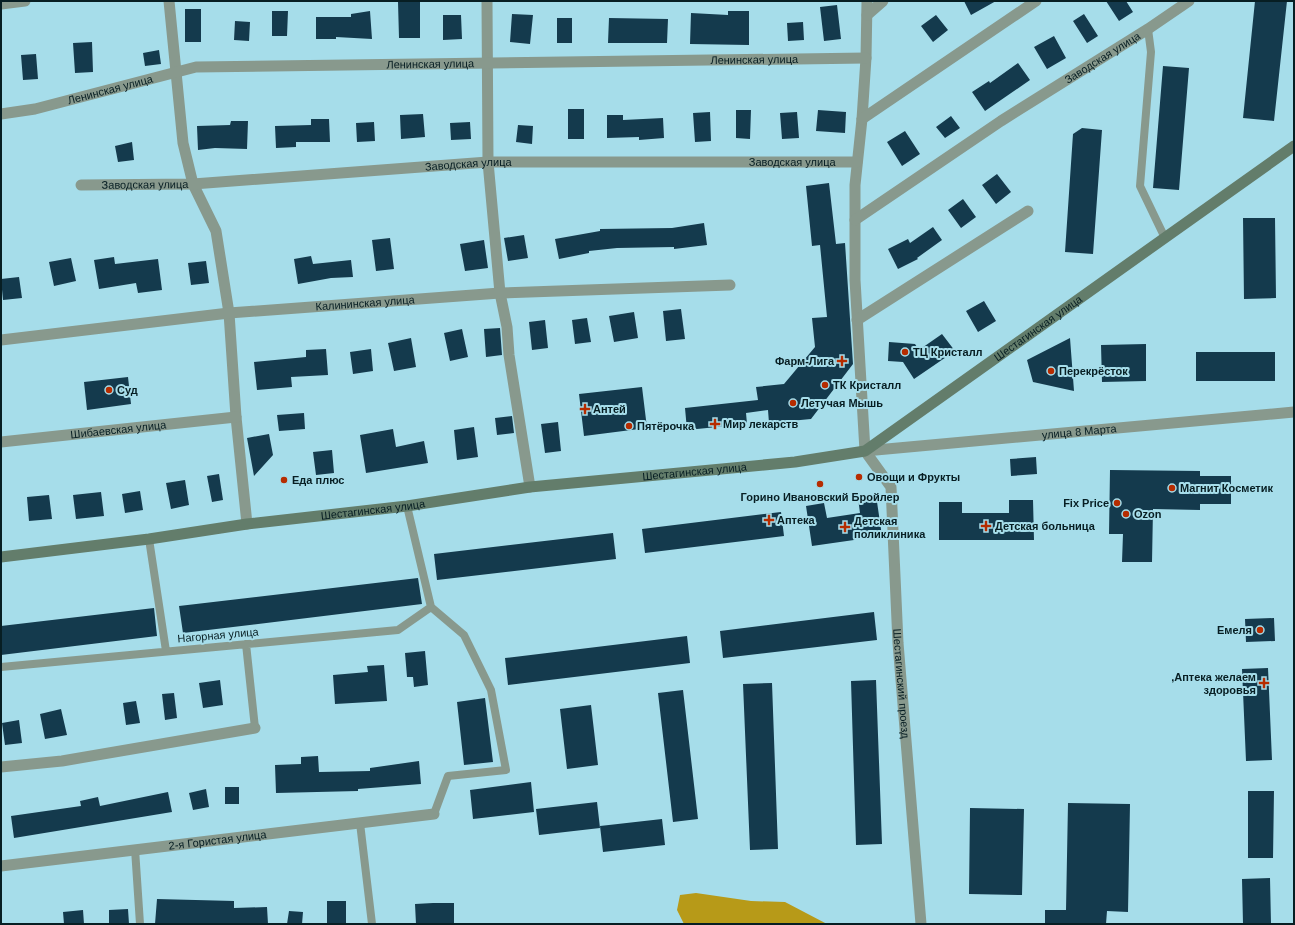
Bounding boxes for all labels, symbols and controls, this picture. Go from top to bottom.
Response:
street label: Заводская улица [1062,29,1143,86]
street label: Ленинская улица [710,53,799,66]
street label: Ленинская улица [386,57,475,70]
street label: Ленинская улица [66,72,155,106]
street label: Заводская улица [424,156,512,173]
street label: Заводская улица [749,156,836,168]
street label: Заводская улица [102,178,189,191]
street label: Шестагинская улица [992,292,1085,363]
street label: Калининская улица [315,293,416,313]
place label: ТЦ Кристалл [913,346,983,358]
marker: ТЦ Кристалл [900,347,910,357]
place label: Фарм-Лига [775,355,835,367]
marker: Фарм-Лига [837,356,847,366]
place label: Перекрёсток [1059,365,1128,377]
marker: Перекрёсток [1046,366,1056,376]
place label: ТК Кристалл [833,379,901,391]
marker: ТК Кристалл [820,380,830,390]
place label: Суд [117,384,138,396]
marker: Суд [104,385,114,395]
place label: Летучая Мышь [801,397,883,409]
marker: Летучая Мышь [788,398,798,408]
place label: Антей [593,403,626,415]
marker: Антей [580,404,590,414]
street label: Шибаевская улица [70,418,168,441]
place label: Мир лекарств [723,418,799,430]
marker: Мир лекарств [710,419,720,429]
place label: Пятёрочка [637,420,695,432]
marker: Пятёрочка [624,421,634,431]
street label: улица 8 Марта [1041,422,1118,441]
street label: Шестагинская улица [642,460,748,482]
place label: Овощи и Фрукты [867,471,960,483]
marker: Овощи и Фрукты [854,472,864,482]
place label: Еда плюс [292,474,345,486]
marker: Еда плюс [279,475,289,485]
marker: Горино Ивановский Бройлер [815,479,825,489]
place label: Магнит Косметик [1180,482,1274,494]
marker: Магнит Косметик [1167,483,1177,493]
place label: Горино Ивановский Бройлер [741,491,900,503]
street label: Шестагинская улица [320,497,427,522]
place label: Fix Price [1063,497,1109,509]
marker: Fix Price [1112,498,1122,508]
place label: Ozon [1134,508,1162,520]
marker: Ozon [1121,509,1131,519]
place label: Аптека [777,514,816,526]
marker: Аптека [764,515,774,525]
place label: Детская поликлиника [854,515,926,540]
marker: Детская больница [980,520,992,532]
place label: Детская больница [995,520,1096,532]
marker: Детская поликлиника [839,521,851,533]
place label: Емеля [1217,624,1252,636]
street label: Нагорная улица [177,625,260,645]
marker: Емеля [1255,625,1265,635]
street label: Шестагинский проезд [891,628,912,739]
place label: ,Аптека желаем здоровья [1171,671,1256,696]
marker: ,Аптека желаем здоровья [1259,678,1269,688]
street label: 2-я Гористая улица [168,828,268,852]

